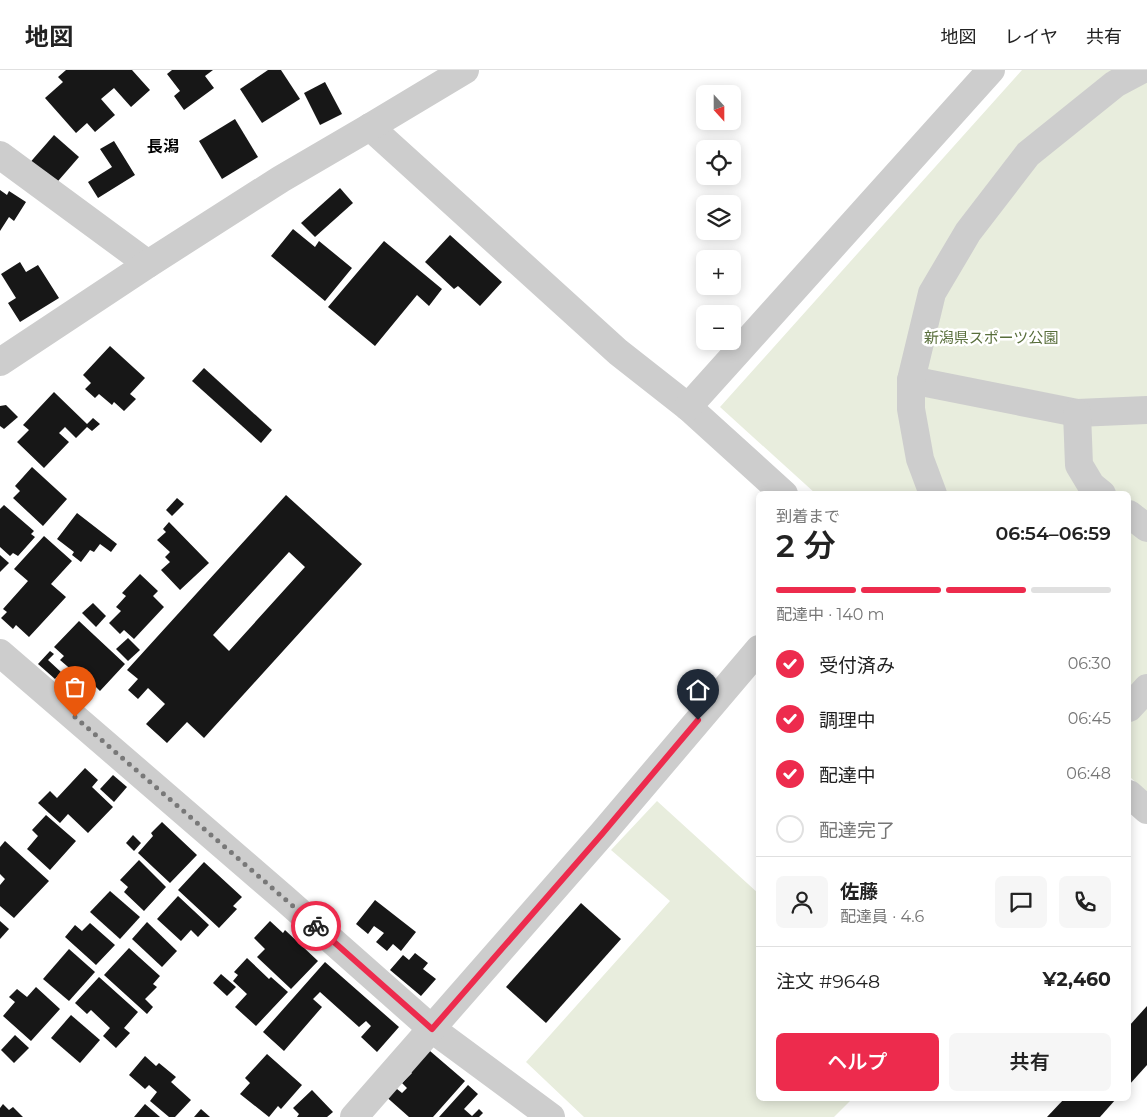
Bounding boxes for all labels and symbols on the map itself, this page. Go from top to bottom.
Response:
north arrow [696,85,741,130]
district label: 長潟 [147,137,179,156]
park label: 新潟県スポーツ公園 [924,328,1058,347]
pin [54,666,96,717]
pin [677,669,719,720]
courier [291,901,341,951]

